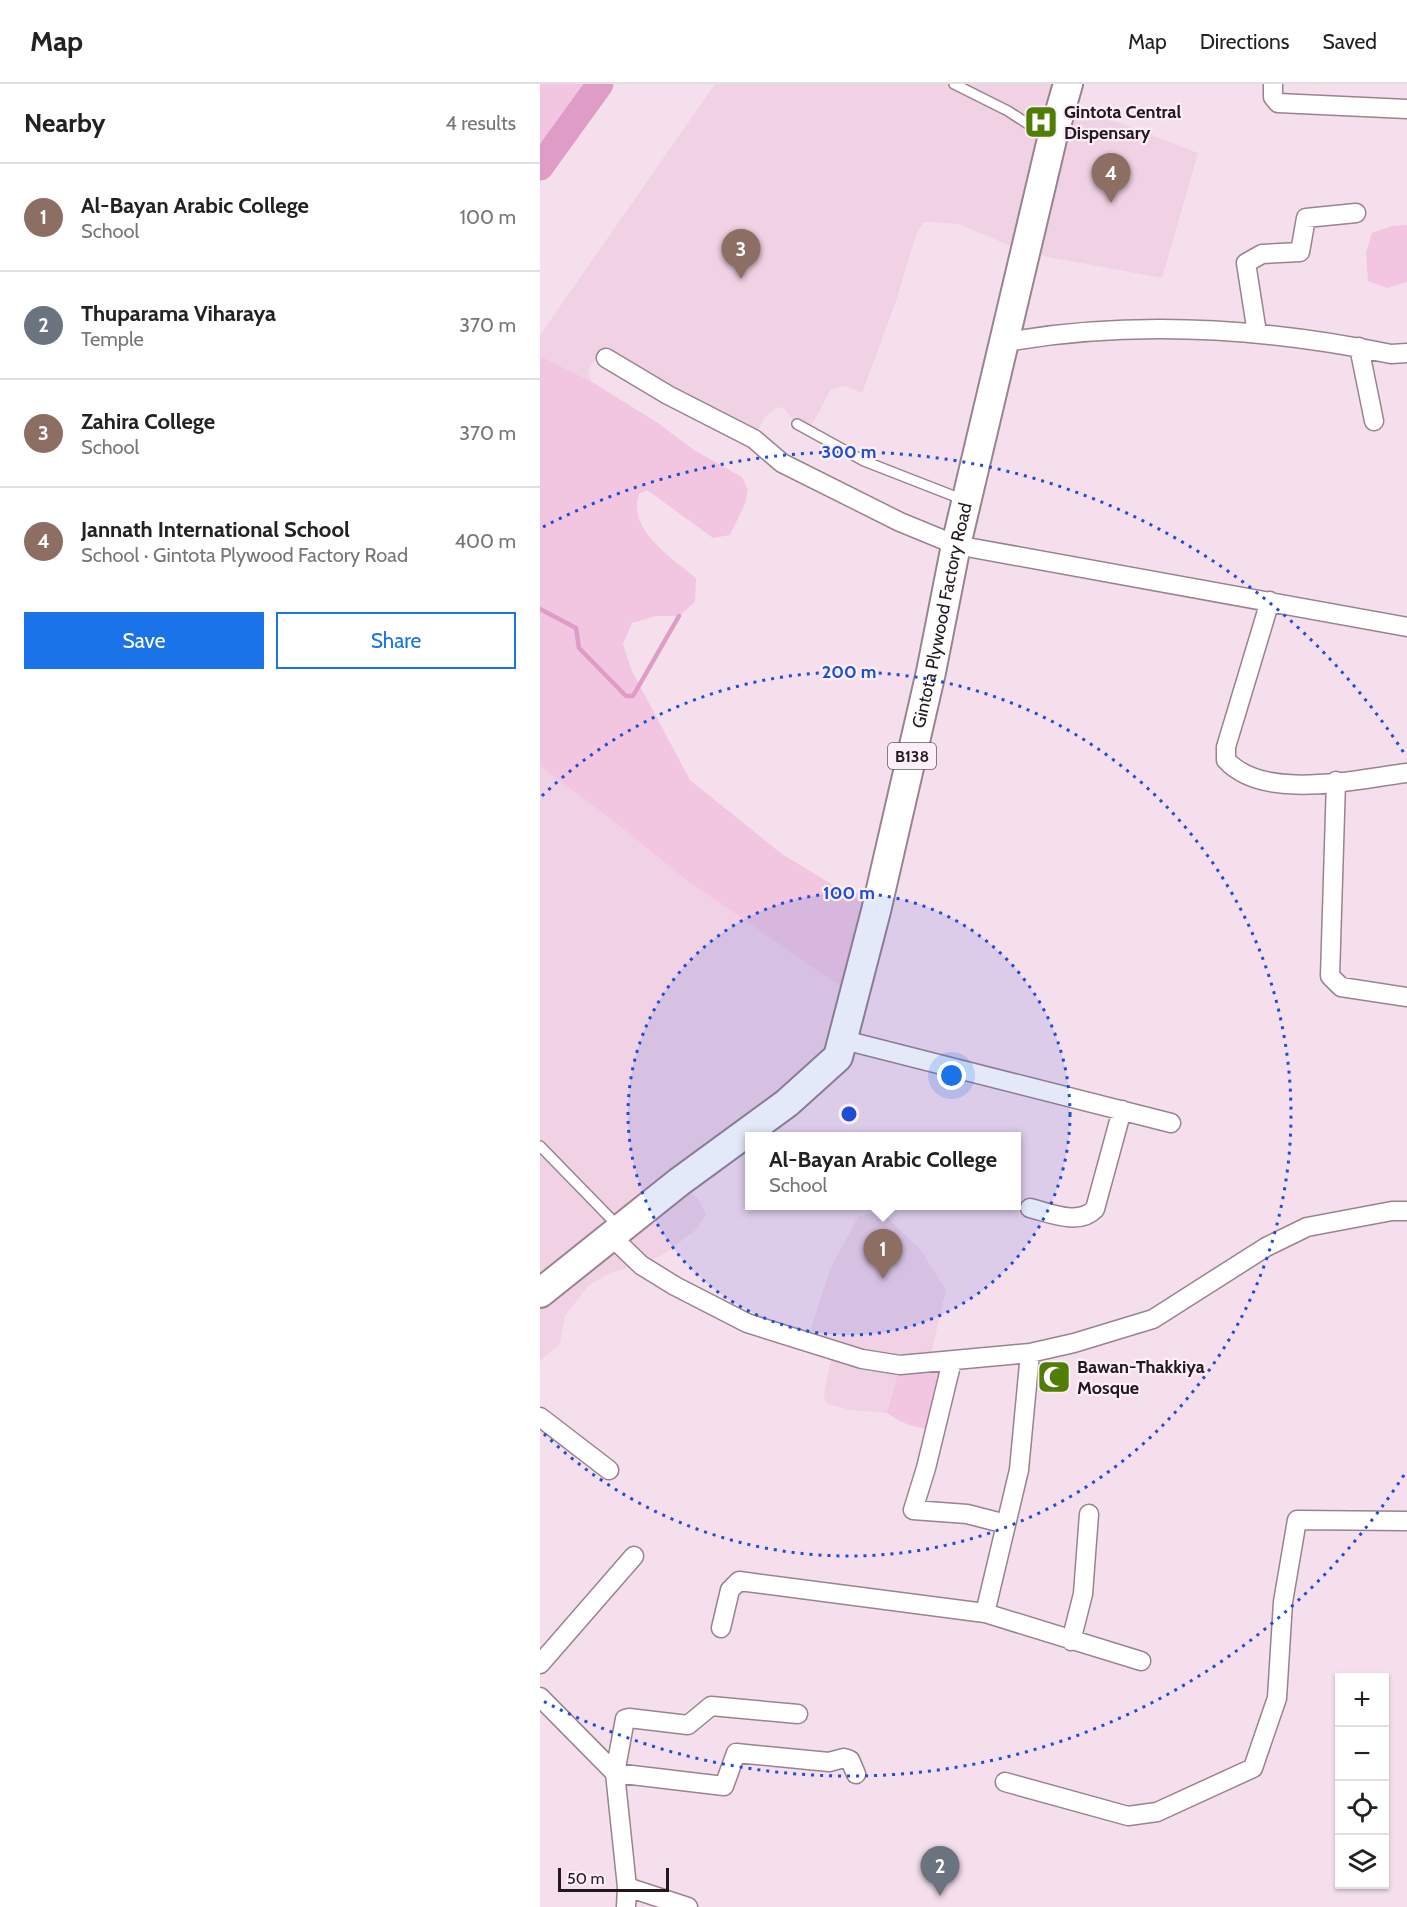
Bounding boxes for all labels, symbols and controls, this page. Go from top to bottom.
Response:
text: Map [30,24,83,58]
text: Map [1128,29,1167,54]
text: Directions [1200,29,1289,54]
text: Saved [1322,29,1377,54]
place label: Gintota Central Dispensary [1064,101,1181,144]
hospital icon: Gintota Central Dispensary [1023,104,1059,140]
text: Nearby [24,107,105,139]
text: 4 results [445,111,516,135]
pin: 4 [1092,154,1130,203]
text: Al-Bayan Arabic College [81,192,309,219]
text: 1 [40,205,47,229]
text: 100 m [460,205,516,229]
text: School [81,219,139,243]
pin: 3 [722,230,760,279]
text: Thuparama Viharaya [81,300,276,327]
text: 2 [38,313,49,337]
text: 370 m [459,313,516,337]
text: Temple [81,327,144,351]
text: Zahira College [81,408,215,435]
text: 3 [38,421,49,445]
text: 370 m [459,421,516,445]
text: School [81,435,139,459]
text: 300 m [822,441,876,463]
street label: Gintota Plywood Factory Road [907,501,977,730]
text: Jannath International School [81,516,350,543]
text: 4 [37,529,50,553]
text: 400 m [454,529,516,553]
text: School · Gintota Plywood Factory Road [81,543,408,567]
button: Save [24,612,264,669]
button: Share [276,612,516,669]
text: 200 m [822,661,876,683]
road number: B138 [888,743,936,769]
text: 100 m [823,882,875,904]
your location [937,1061,966,1090]
centre of rings [839,1104,859,1124]
popup [745,1132,1021,1210]
text: Al-Bayan Arabic College [769,1146,997,1173]
text: School [769,1173,827,1197]
pin: 1 [864,1230,902,1279]
place label: Bawan-Thakkiya Mosque [1077,1356,1205,1399]
mosque icon: Bawan-Thakkiya Mosque [1036,1359,1072,1395]
map controls [1335,1673,1389,1889]
button: + [1335,1673,1389,1727]
button: − [1335,1727,1389,1781]
button: locate [1335,1781,1389,1835]
button: layers [1335,1835,1389,1889]
pin: 2 [920,1846,960,1896]
scale bar [558,1865,669,1892]
text: 50 m [567,1869,604,1888]

